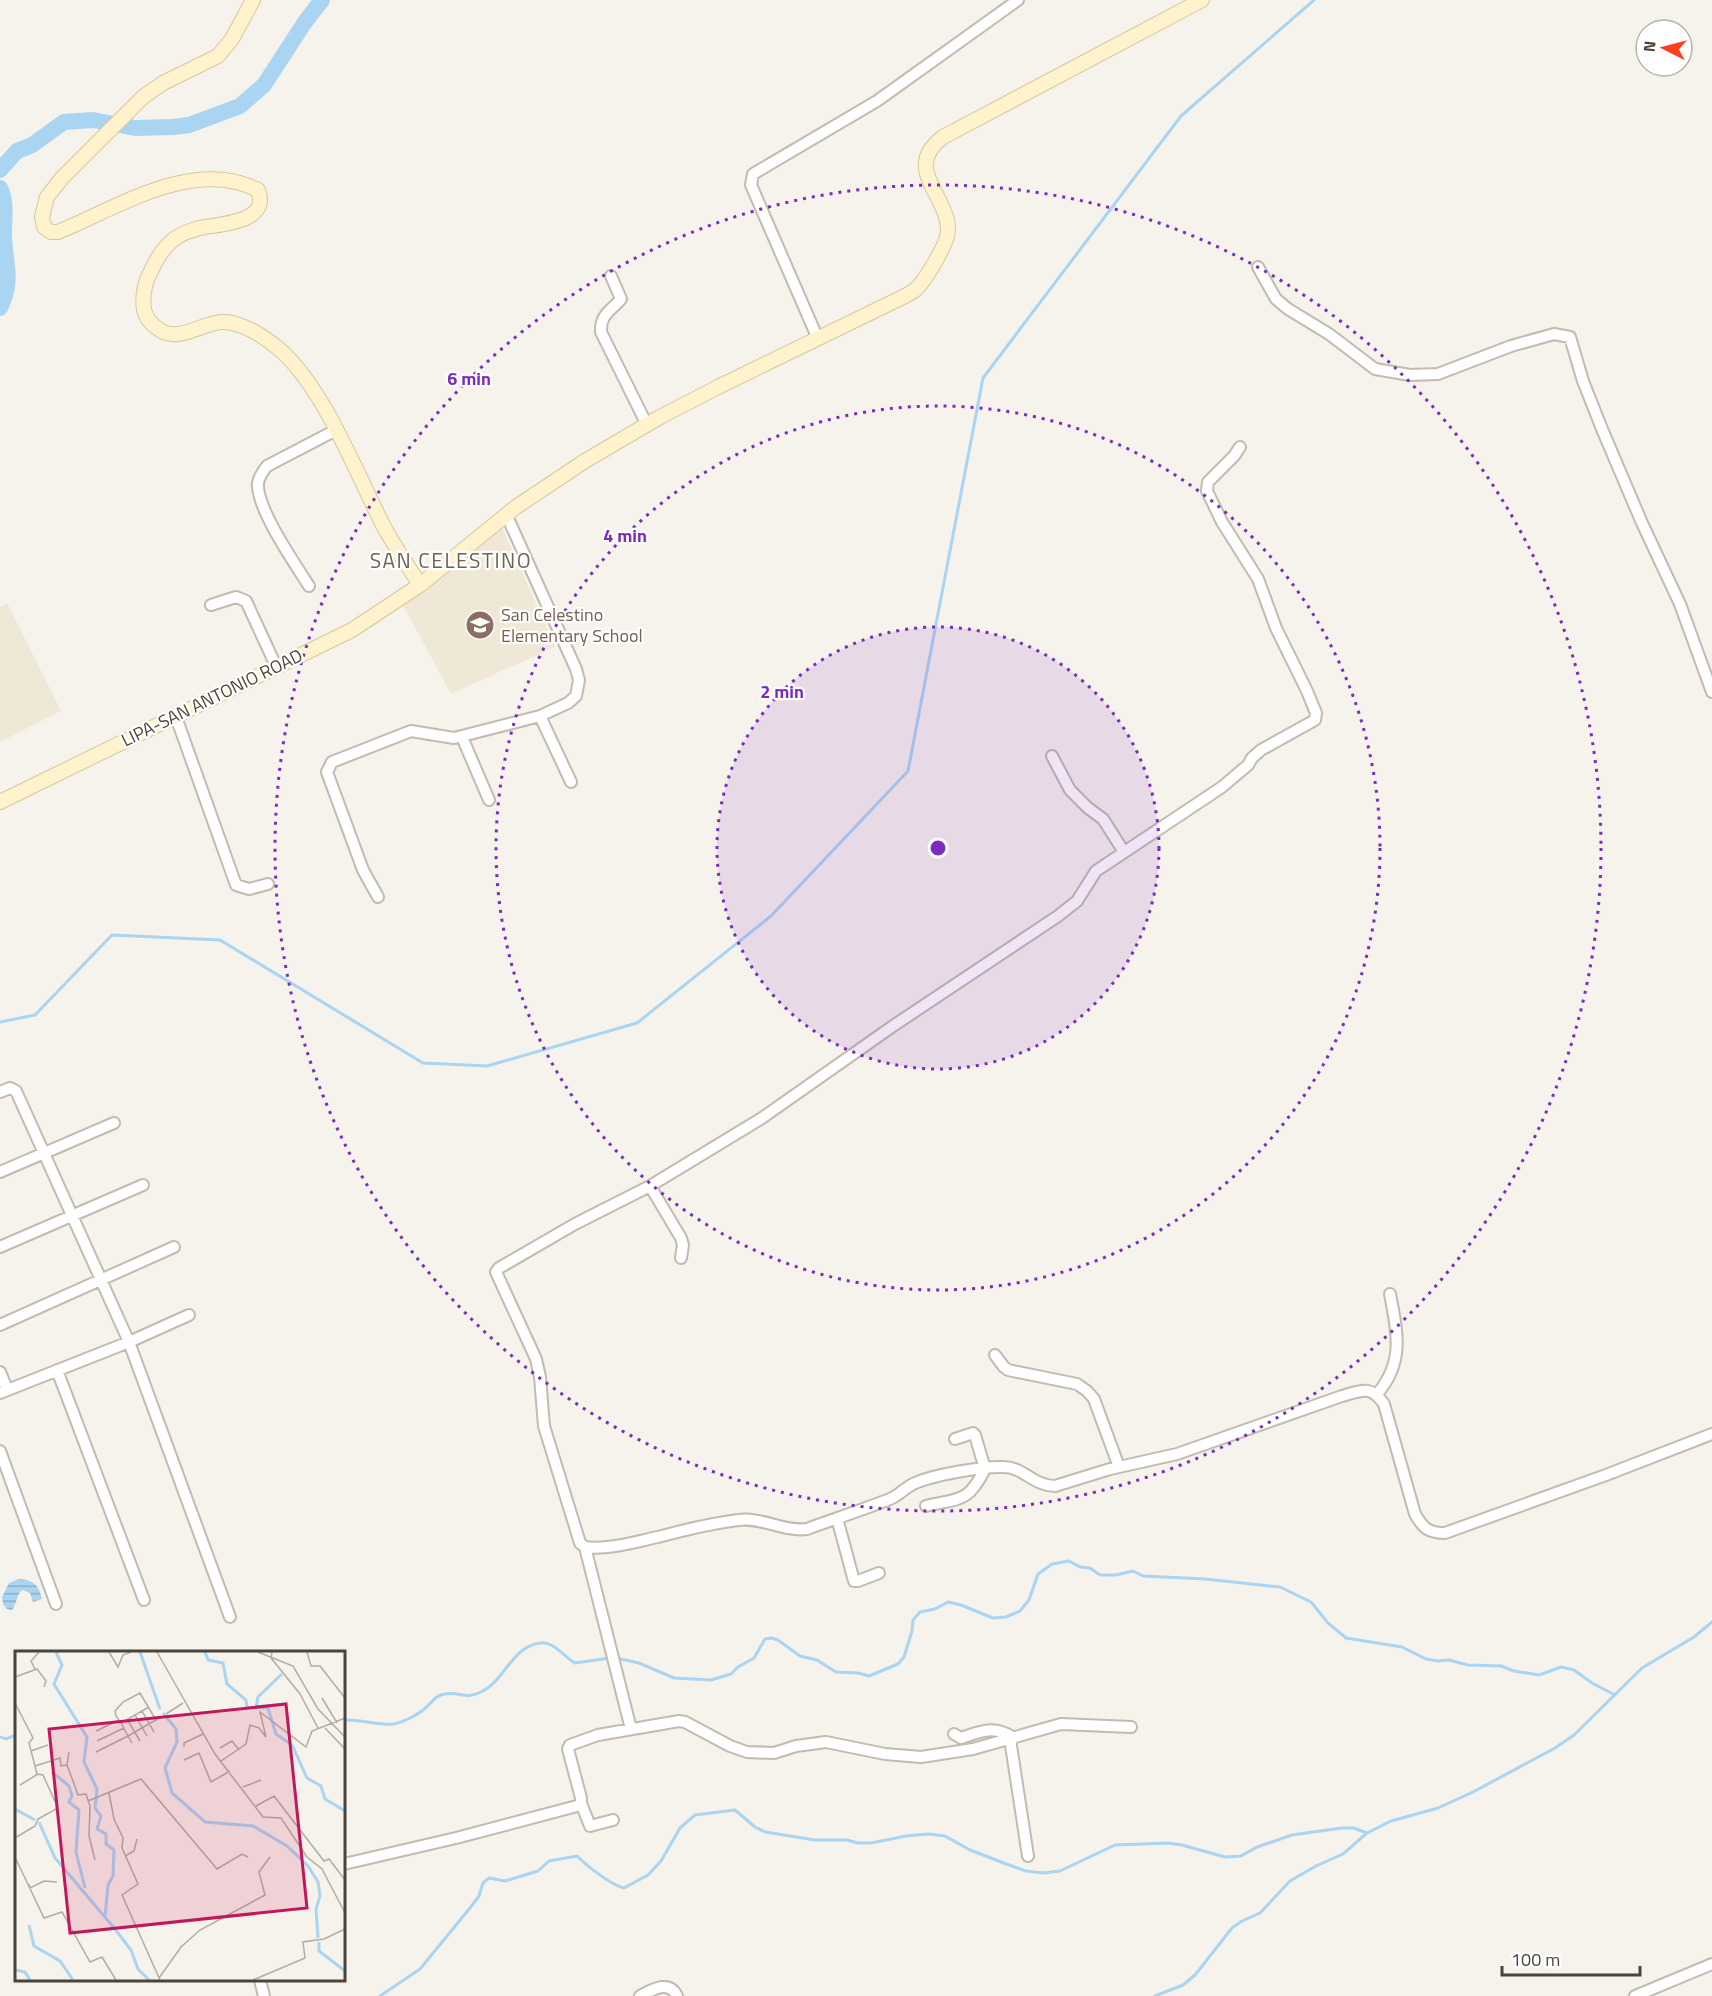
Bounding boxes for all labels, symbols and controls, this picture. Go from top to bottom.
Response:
north arrow [1634,18,1694,78]
text: N [1637,40,1662,53]
text: 6 min [447,365,491,392]
text: 4 min [603,522,647,549]
district label: SAN CELESTINO [370,544,532,576]
place label: San Celestino Elementary School [501,601,643,649]
school or university icon: San Celestino Elementary School [464,609,496,641]
street label: LIPA-SAN ANTONIO ROAD [116,642,307,753]
text: 2 min [760,678,804,705]
centre of rings [928,838,948,858]
inset map [15,1651,345,1981]
scale bar [1502,1939,1640,1977]
text: 100 m [1511,1946,1560,1973]

